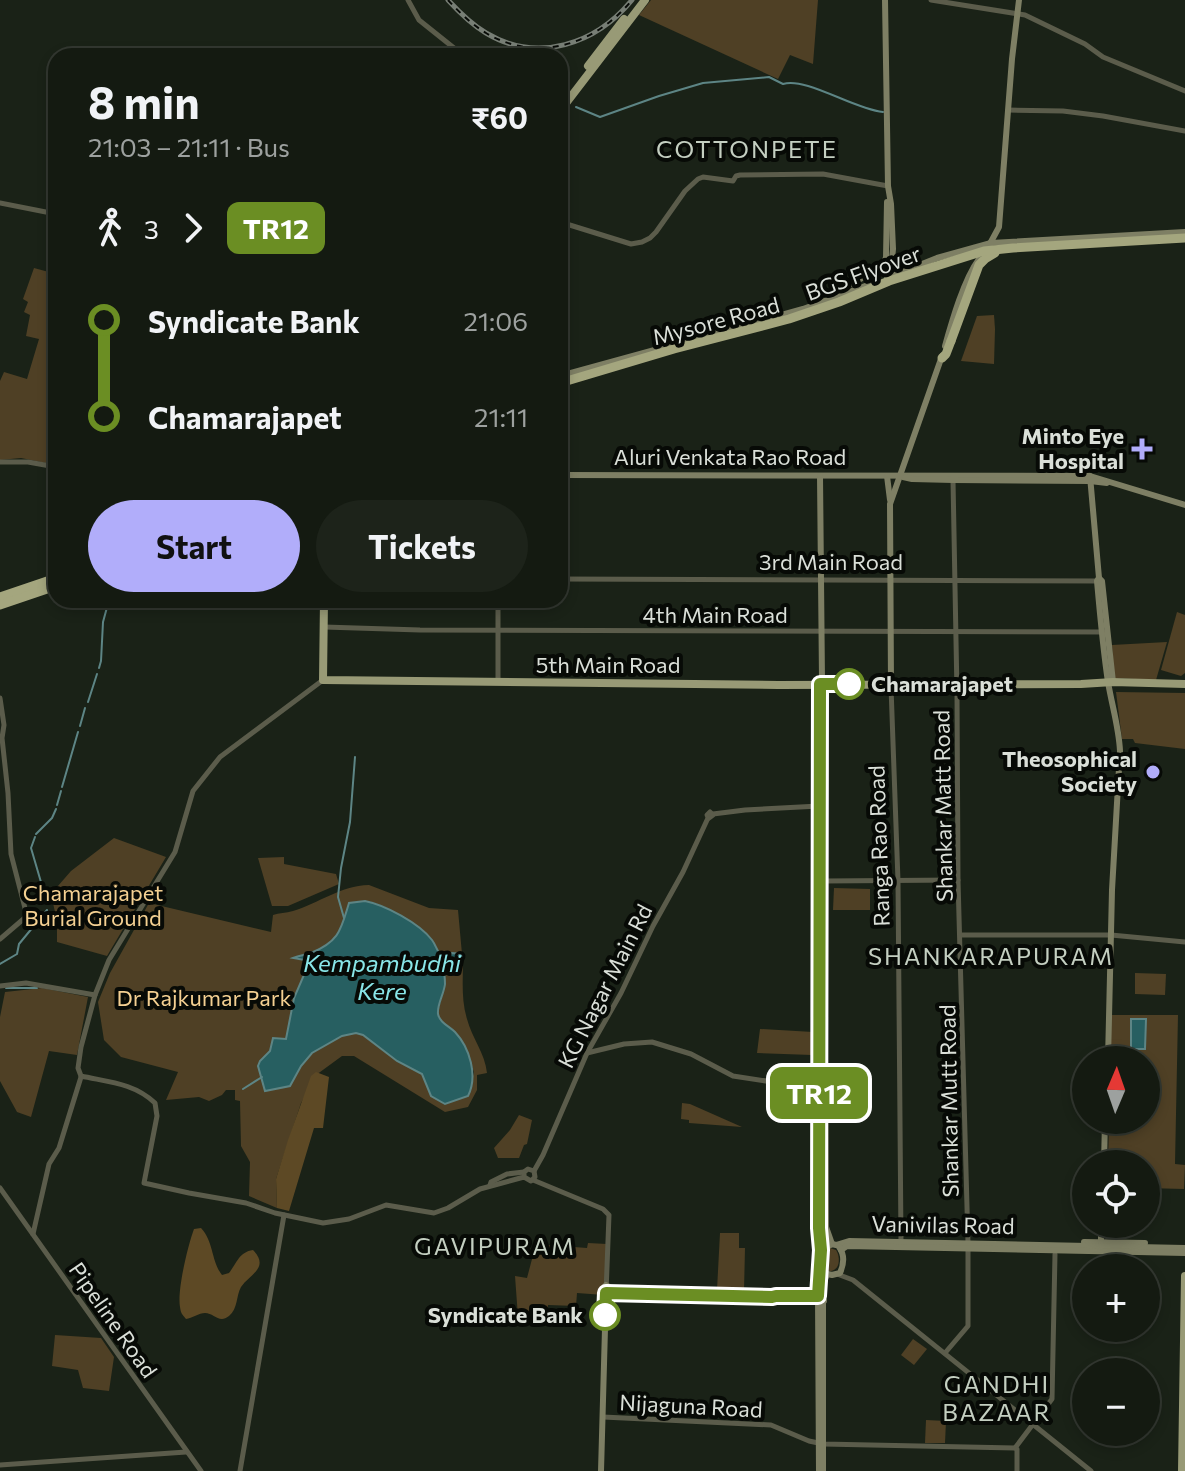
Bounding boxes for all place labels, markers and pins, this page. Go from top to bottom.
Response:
place label: Minto Eye Hospital [1022,422,1124,474]
marker: Minto Eye Hospital [1131,438,1153,460]
marker: Chamarajapet [834,669,864,699]
place label: Chamarajapet [871,670,1013,697]
place label: Theosophical Society [1002,745,1137,797]
marker: Theosophical Society [1144,763,1162,781]
marker: Syndicate Bank [590,1300,620,1330]
place label: Syndicate Bank [428,1301,583,1328]

